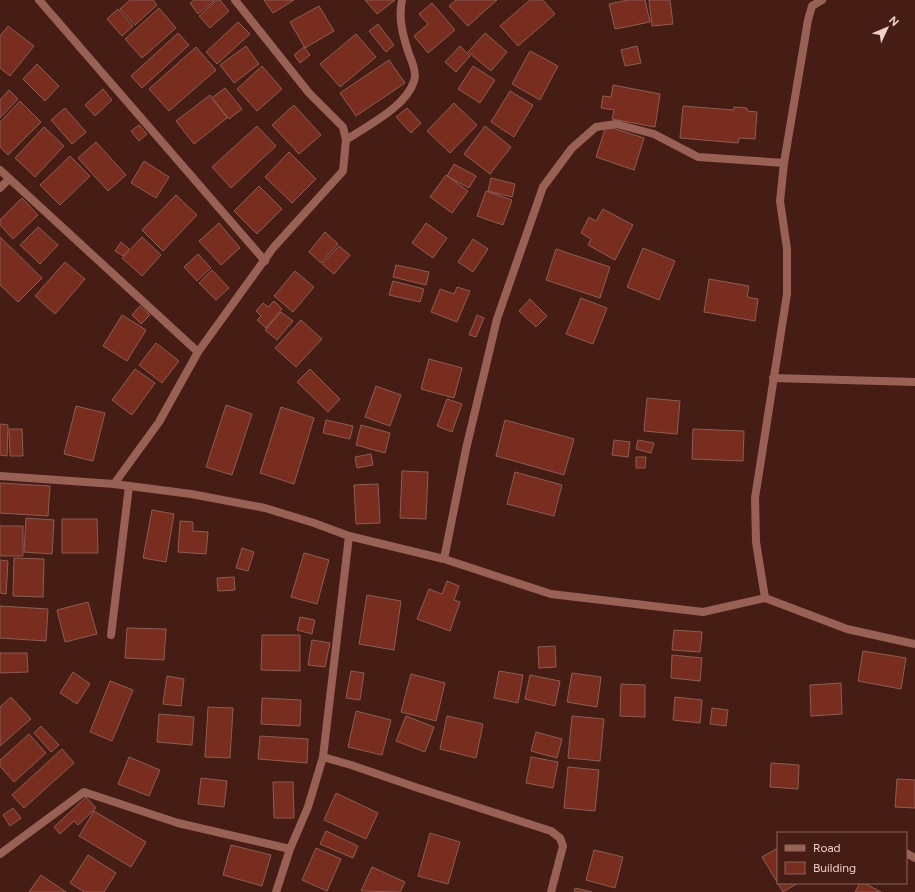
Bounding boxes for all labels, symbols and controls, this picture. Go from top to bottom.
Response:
north arrow [867,8,907,48]
text: N [886,14,901,29]
legend [777,832,907,884]
text: Road [813,841,841,855]
text: Building [813,861,856,875]

